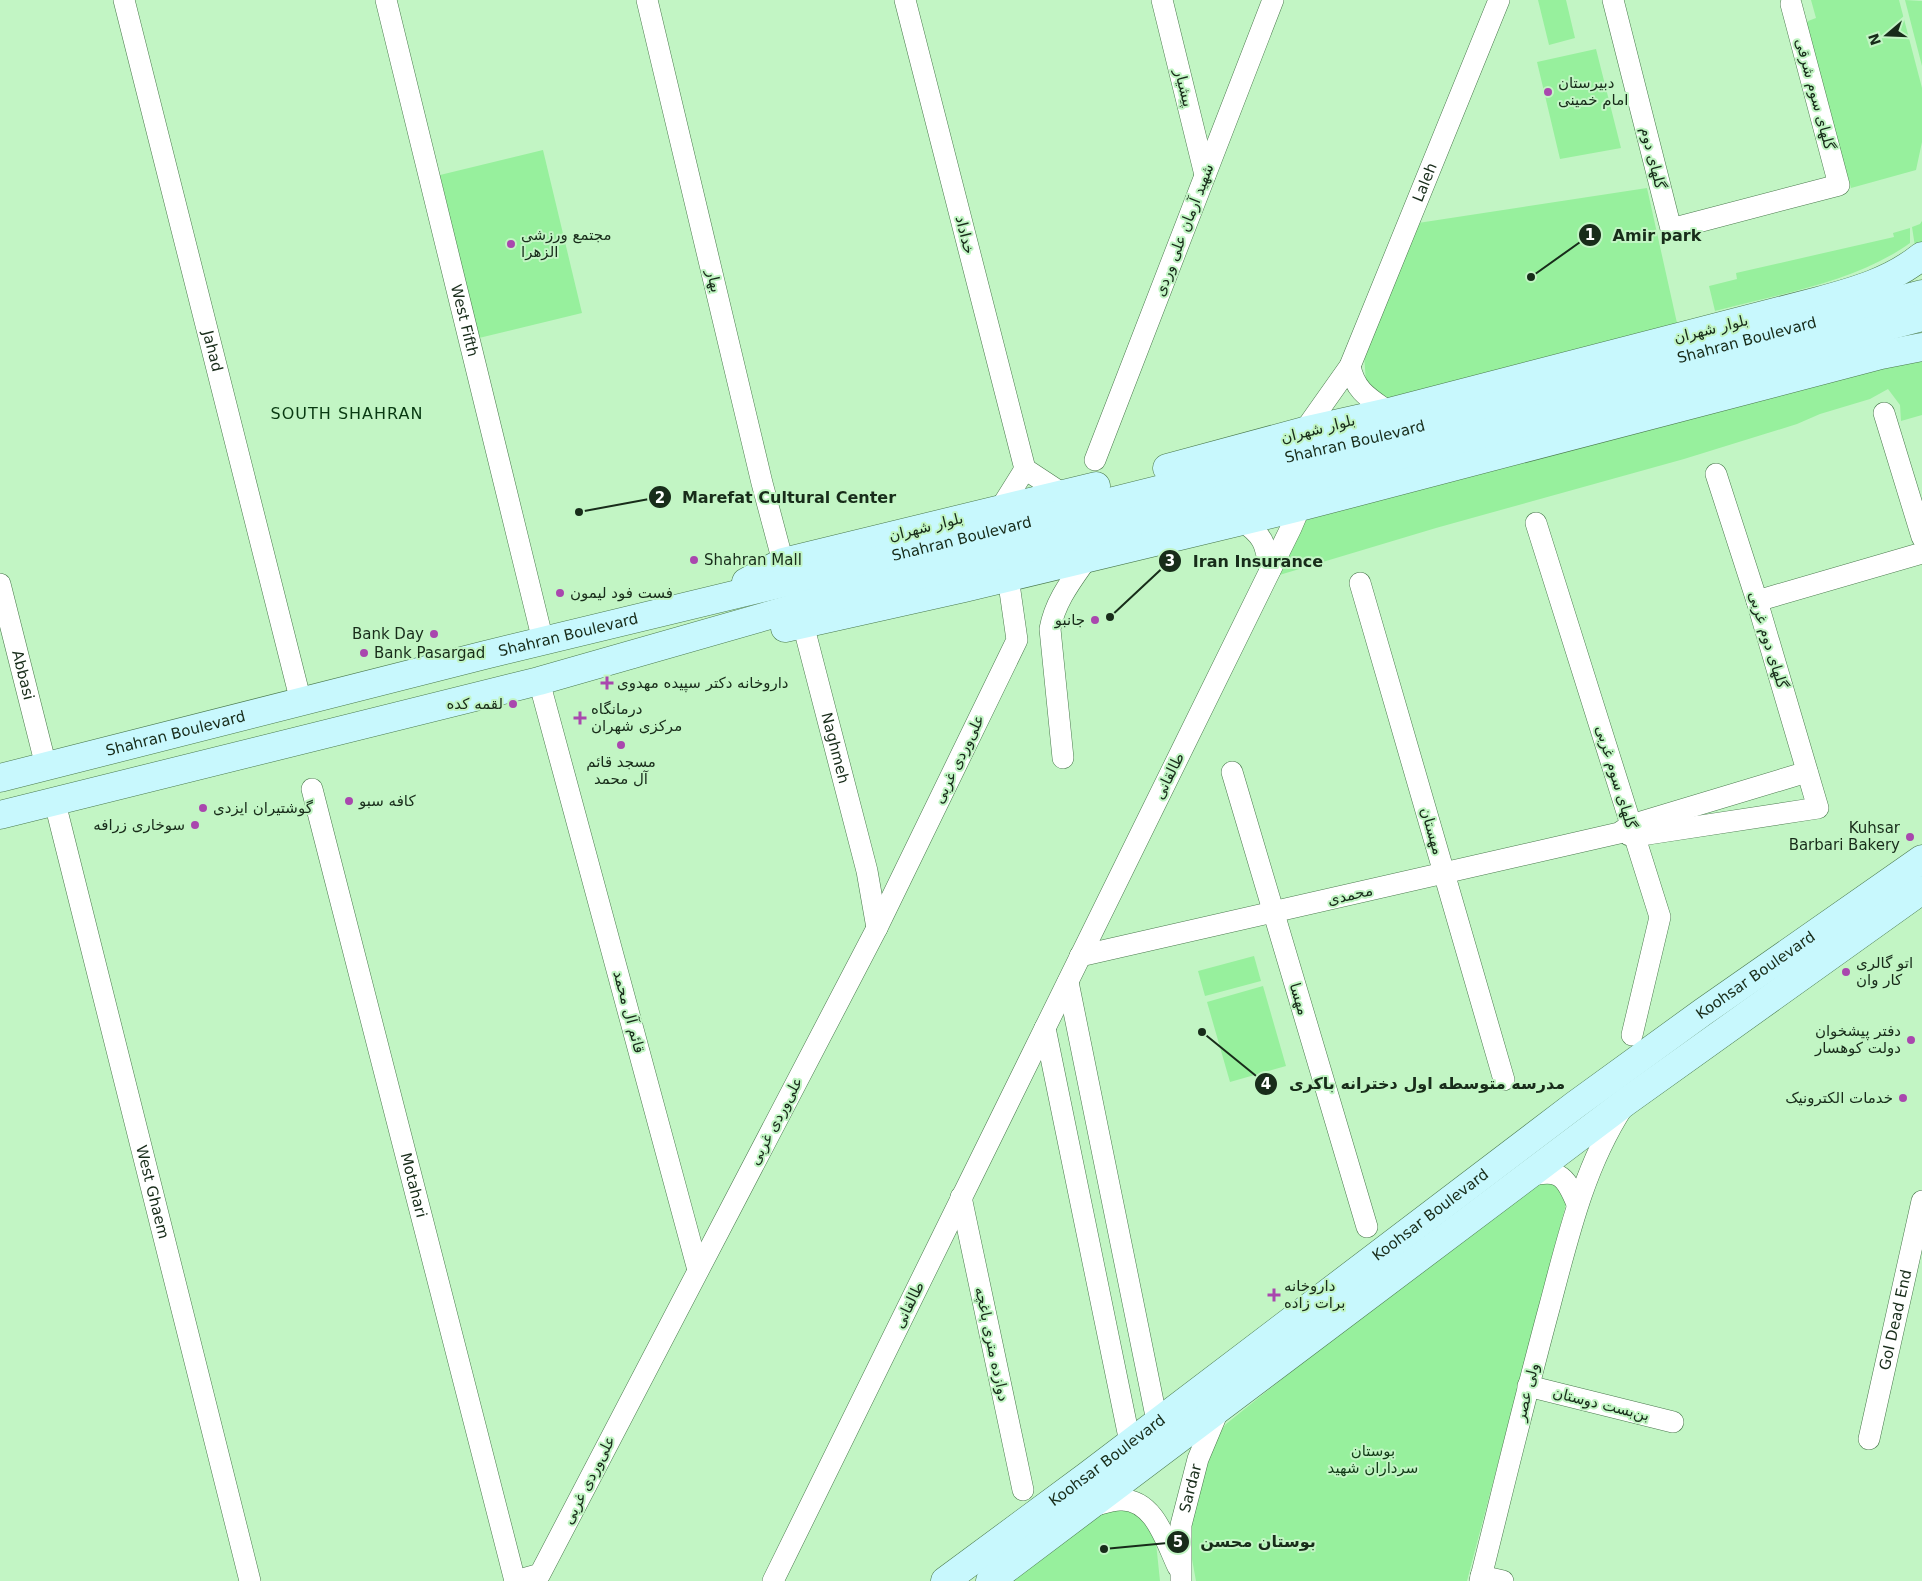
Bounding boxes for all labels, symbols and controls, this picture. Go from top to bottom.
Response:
north arrow [1862,10,1912,60]
text: N [1865,31,1884,47]
street label: گلهای سوم شرقی [1791,36,1839,153]
street label: پیشیار [1169,66,1197,109]
place label: دبیرستان امام خمینی [1558,74,1628,109]
marker: دبیرستان امام خمینی [1542,86,1554,98]
street label: گلهای دوم [1637,125,1670,192]
street label: Laleh [1409,160,1441,204]
street label: شهید آرمان علی وردی [1150,161,1218,299]
street label: خداداد [952,214,978,256]
callout: Amir park [1577,220,1711,251]
place label: مجتمع ورزشی الزهرا [521,226,611,261]
text: 1 [1585,226,1595,244]
text: Amir park [1613,226,1702,245]
marker: مجتمع ورزشی الزهرا [505,238,517,250]
street label: بهار [702,267,725,294]
street label: West Fifth [447,283,482,359]
street label: بلوار شهران [1672,311,1750,347]
street label: Shahran Boulevard [1675,313,1819,367]
street label: Jahad [198,328,226,374]
district label: SOUTH SHAHRAN [271,404,423,423]
street label: بلوار شهران [1279,411,1357,447]
street label: Shahran Boulevard [1283,417,1427,467]
callout: Marefat Cultural Center [647,482,907,513]
text: Marefat Cultural Center [682,488,896,507]
text: 2 [655,489,665,507]
street label: بلوار شهران [887,509,965,545]
street label: Shahran Boulevard [890,513,1033,565]
callout: Iran Insurance [1158,546,1333,577]
place label: Shahran Mall [704,551,802,569]
text: 3 [1165,552,1175,570]
text: Iran Insurance [1193,552,1323,571]
marker: Shahran Mall [688,554,700,566]
place label: فست فود لیمون [570,584,673,602]
marker: فست فود لیمون [554,587,566,599]
street label: گلهای دوم غربی [1745,589,1792,692]
street label: Shahran Boulevard [496,609,640,660]
place label: جانبو [1054,611,1085,629]
marker: جانبو [1089,614,1101,626]
place label: Bank Day [352,625,424,643]
marker: Bank Day [428,628,440,640]
place label: Bank Pasargad [374,644,485,662]
marker: Bank Pasargad [358,647,370,659]
street label: Abbasi [8,648,38,702]
place label: داروخانه دکتر سپیده مهدوی [617,674,788,693]
marker: داروخانه دکتر سپیده مهدوی [601,677,613,689]
place label: لقمه کده [446,695,503,713]
marker: لقمه کده [507,698,519,710]
place label: درمانگاه مرکزی شهران [591,700,682,735]
street label: Shahran Boulevard [104,707,247,760]
street label: Naghmeh [817,710,853,785]
marker: درمانگاه مرکزی شهران [573,711,587,725]
street label: علی‌وردی غربی [930,712,988,806]
street label: گلهای سوم غربی [1592,723,1641,832]
marker: مسجد قائم آل محمد [615,739,627,751]
street label: طالقانی [1150,750,1188,802]
place label: مسجد قائم آل محمد [586,753,656,788]
place label: کافه سبو [358,792,416,810]
marker: کافه سبو [343,795,355,807]
place label: گوشتیران ایزدی [213,799,314,817]
marker: گوشتیران ایزدی [197,802,209,814]
street label: مهستان [1417,805,1447,857]
place label: سوخاری زرافه [93,816,185,834]
marker: سوخاری زرافه [189,819,201,831]
place label: Kuhsar Barbari Bakery [1789,819,1901,854]
marker: Kuhsar Barbari Bakery [1904,831,1916,843]
street label: محمدی [1326,881,1374,909]
street label: Koohsar Boulevard [1693,928,1819,1023]
place label: اتو گالری کار وان [1856,954,1913,989]
marker: اتو گالری کار وان [1840,966,1852,978]
street label: قائم آل محمد [609,969,649,1055]
street label: مهسا [1286,981,1312,1017]
place label: دفتر پیشخوان دولت کوهسار [1814,1022,1901,1057]
marker: دفتر پیشخوان دولت کوهسار [1905,1034,1917,1046]
callout: مدرسه متوسطه اول دخترانه باکری [1253,1068,1575,1099]
street label: علی‌وردی غربی [745,1074,807,1168]
text: مدرسه متوسطه اول دخترانه باکری [1289,1074,1565,1093]
text: 4 [1261,1075,1271,1093]
place label: خدمات الکترونیک [1785,1089,1893,1107]
marker: خدمات الکترونیک [1897,1092,1909,1104]
street label: West Ghaem [132,1143,173,1241]
street label: Motahari [397,1151,430,1220]
street label: Koohsar Boulevard [1369,1165,1492,1265]
street label: Gol Dead End [1876,1268,1915,1372]
place label: داروخانه برات زاده [1284,1277,1345,1312]
street label: طالقانی [890,1279,928,1331]
street label: دوازده متری باغچه [971,1285,1013,1403]
marker: داروخانه برات زاده [1268,1289,1280,1301]
street label: ولی عصر [1511,1361,1543,1424]
street label: بن‌بست دوستان [1551,1383,1651,1425]
street label: Koohsar Boulevard [1045,1411,1169,1510]
street label: علی‌وردی غربی [559,1433,619,1527]
park label: بوستان سرداران شهید [1328,1442,1418,1477]
street label: Sardar [1176,1461,1206,1514]
callout: بوستان محسن [1166,1526,1326,1557]
text: بوستان محسن [1200,1532,1316,1551]
text: 5 [1173,1533,1183,1551]

